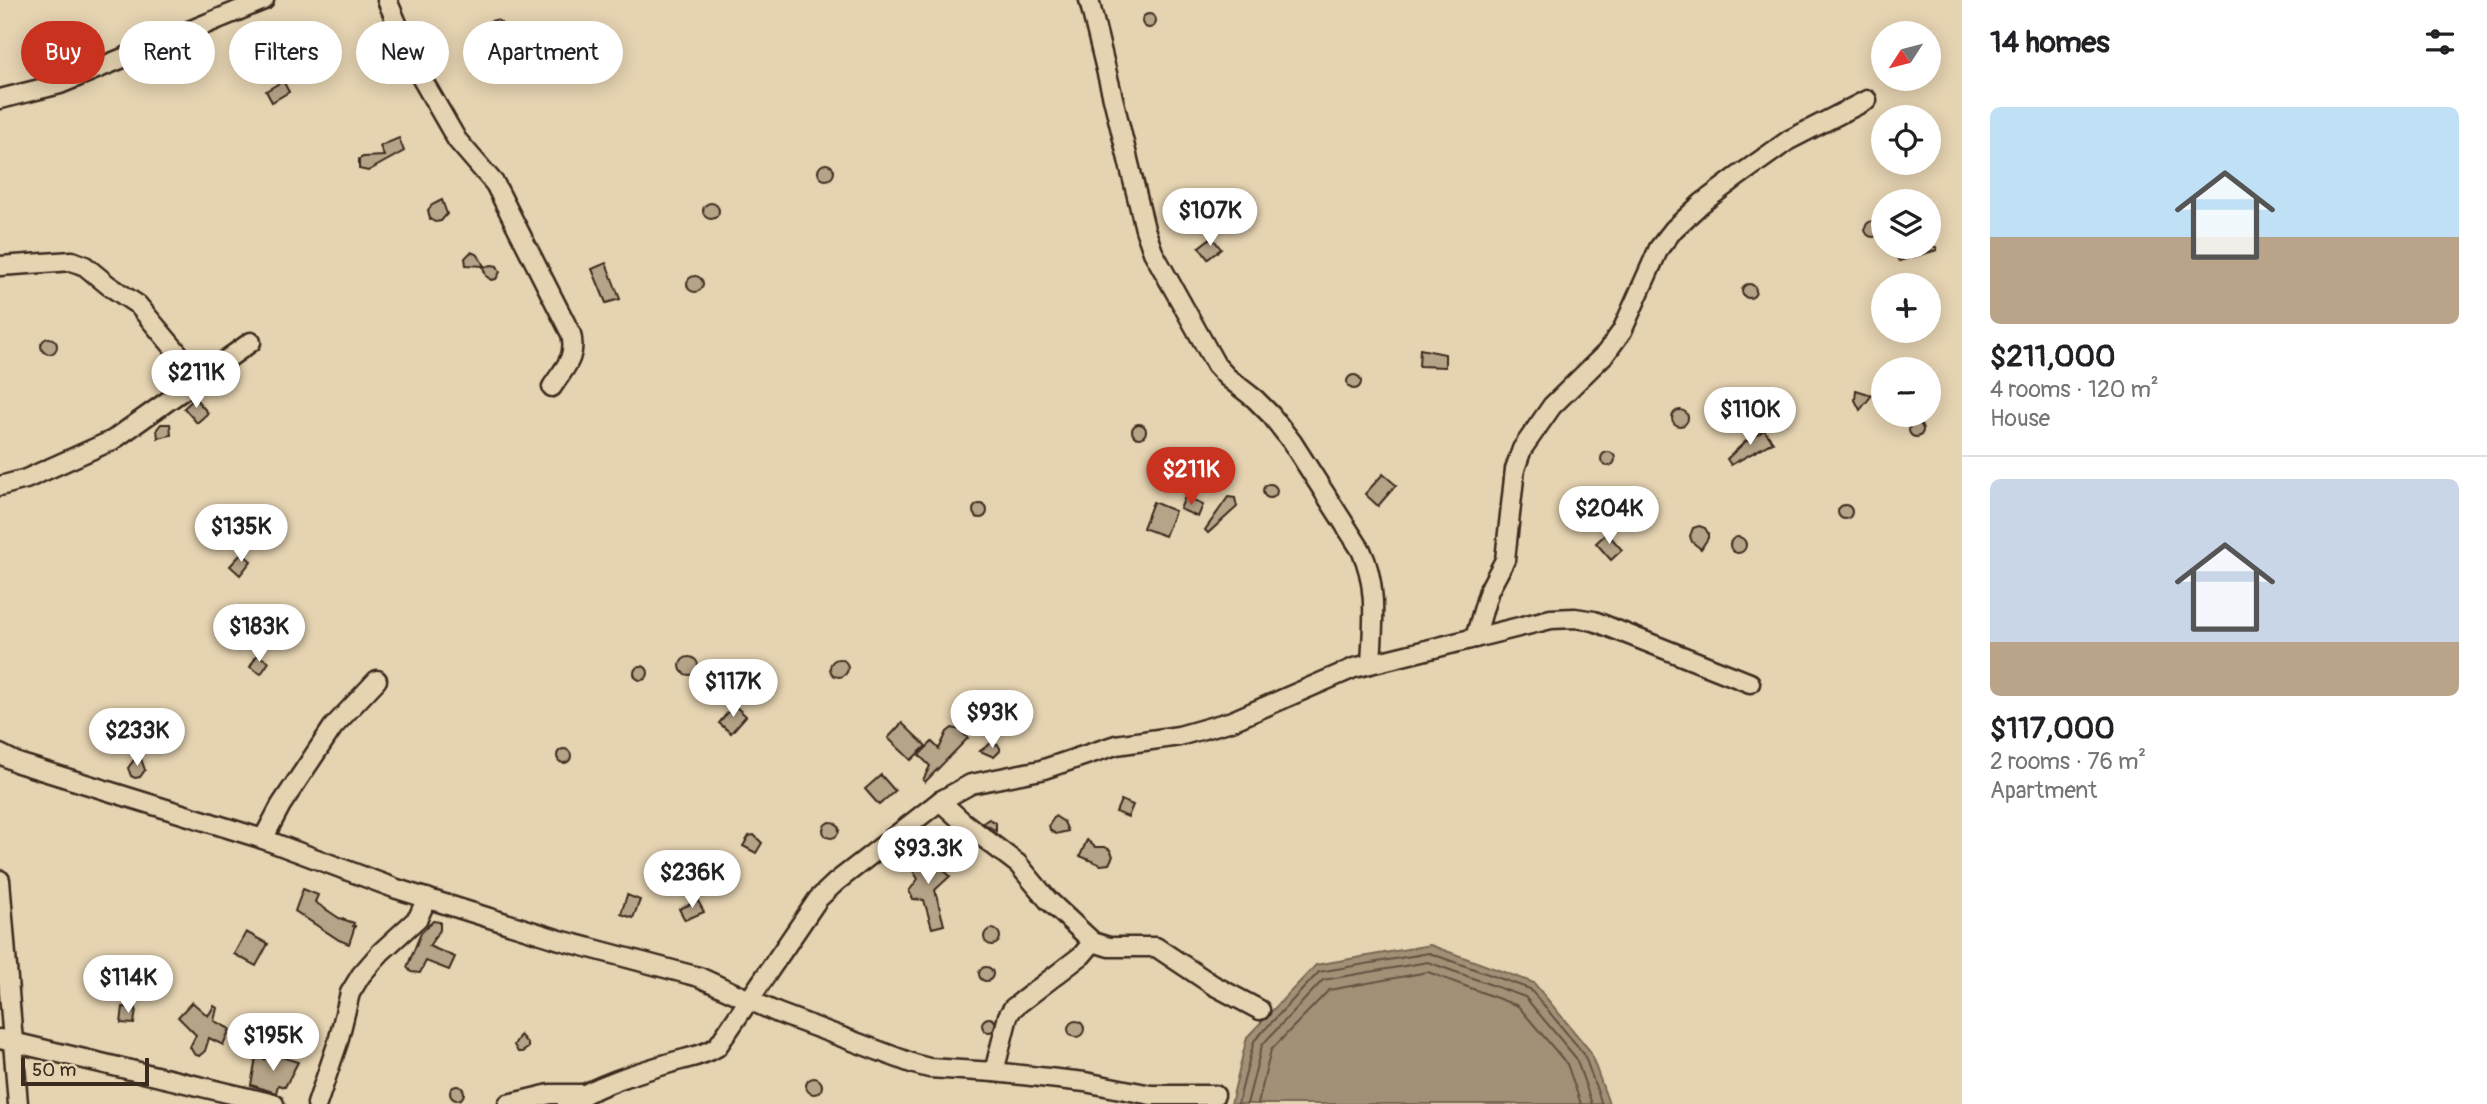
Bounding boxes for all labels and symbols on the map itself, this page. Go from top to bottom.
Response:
north arrow [1871,21,1941,91]
pin: $107K [1161,188,1259,248]
pin: $211K [147,350,245,410]
pin: $110K [1701,388,1799,447]
pin: $211K [1142,448,1240,507]
pin: $204K [1560,486,1658,546]
pin: $135K [192,504,290,564]
pin: $183K [210,604,308,664]
pin: $117K [684,660,782,719]
pin: $93K [951,690,1033,750]
pin: $233K [88,708,186,768]
pin: $93.3K [871,826,985,886]
pin: $236K [643,850,741,910]
pin: $114K [79,956,177,1015]
pin: $195K [224,1014,322,1073]
scale bar [21,1055,149,1087]

